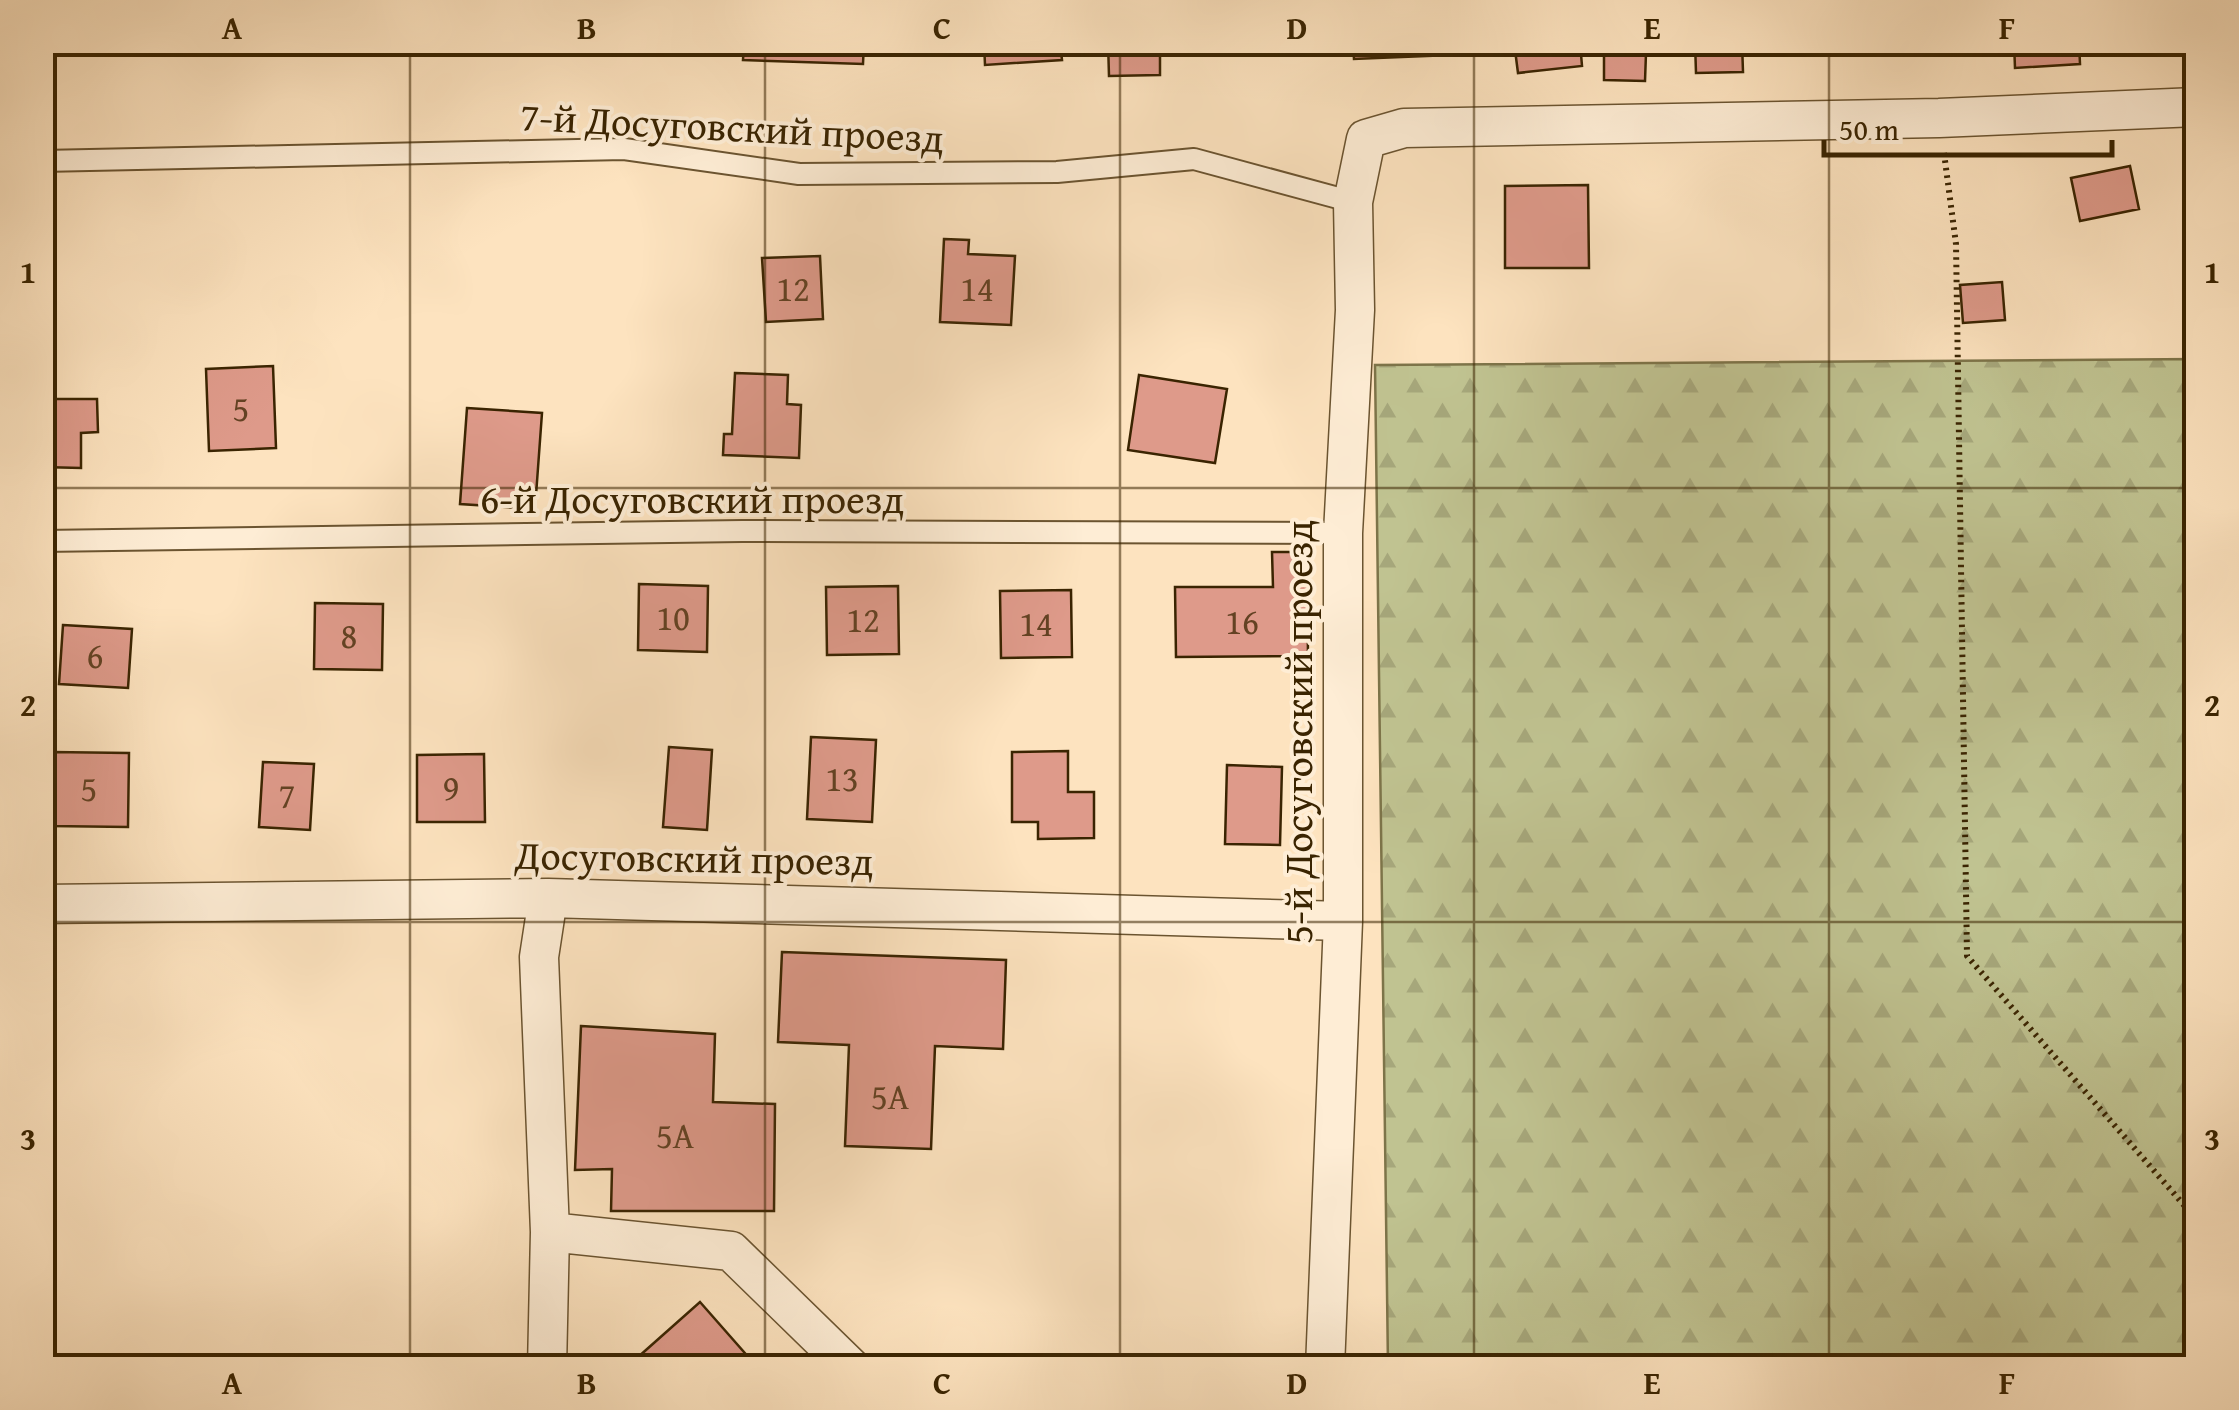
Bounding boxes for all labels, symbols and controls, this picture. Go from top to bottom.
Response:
text: A [222,4,243,51]
text: B [577,4,597,51]
text: C [933,4,951,51]
text: D [1287,4,1307,51]
text: E [1643,4,1661,51]
text: F [1999,4,2015,51]
street label: 7-й Досуговский проезд [519,86,945,167]
scale bar [1824,95,2112,157]
text: 50 m [1839,107,1899,151]
text: 1 [20,248,36,295]
text: 1 [2204,248,2220,295]
house number: 12 [776,263,810,314]
house number: 14 [960,263,994,314]
house number: 5 [233,383,249,434]
street label: 6-й Досуговский проезд [480,469,904,528]
street label: 5-й Досуговский проезд [1268,520,1327,944]
house number: 10 [656,592,690,643]
house number: 12 [846,594,880,645]
house number: 16 [1225,596,1259,647]
house number: 14 [1019,598,1053,649]
house number: 8 [341,610,357,661]
house number: 6 [87,630,103,681]
text: 2 [20,681,36,728]
text: 2 [2204,681,2220,728]
house number: 13 [825,753,859,804]
house number: 9 [443,762,459,813]
house number: 5 [81,763,97,814]
house number: 7 [279,770,295,821]
street label: Досуговский проезд [513,825,874,890]
house number: 5А [871,1071,909,1122]
house number: 5А [656,1110,694,1161]
text: 3 [20,1115,36,1162]
text: 3 [2204,1115,2220,1162]
text: A [222,1359,243,1406]
text: B [577,1359,597,1406]
text: C [933,1359,951,1406]
text: D [1287,1359,1307,1406]
text: E [1643,1359,1661,1406]
text: F [1999,1359,2015,1406]

